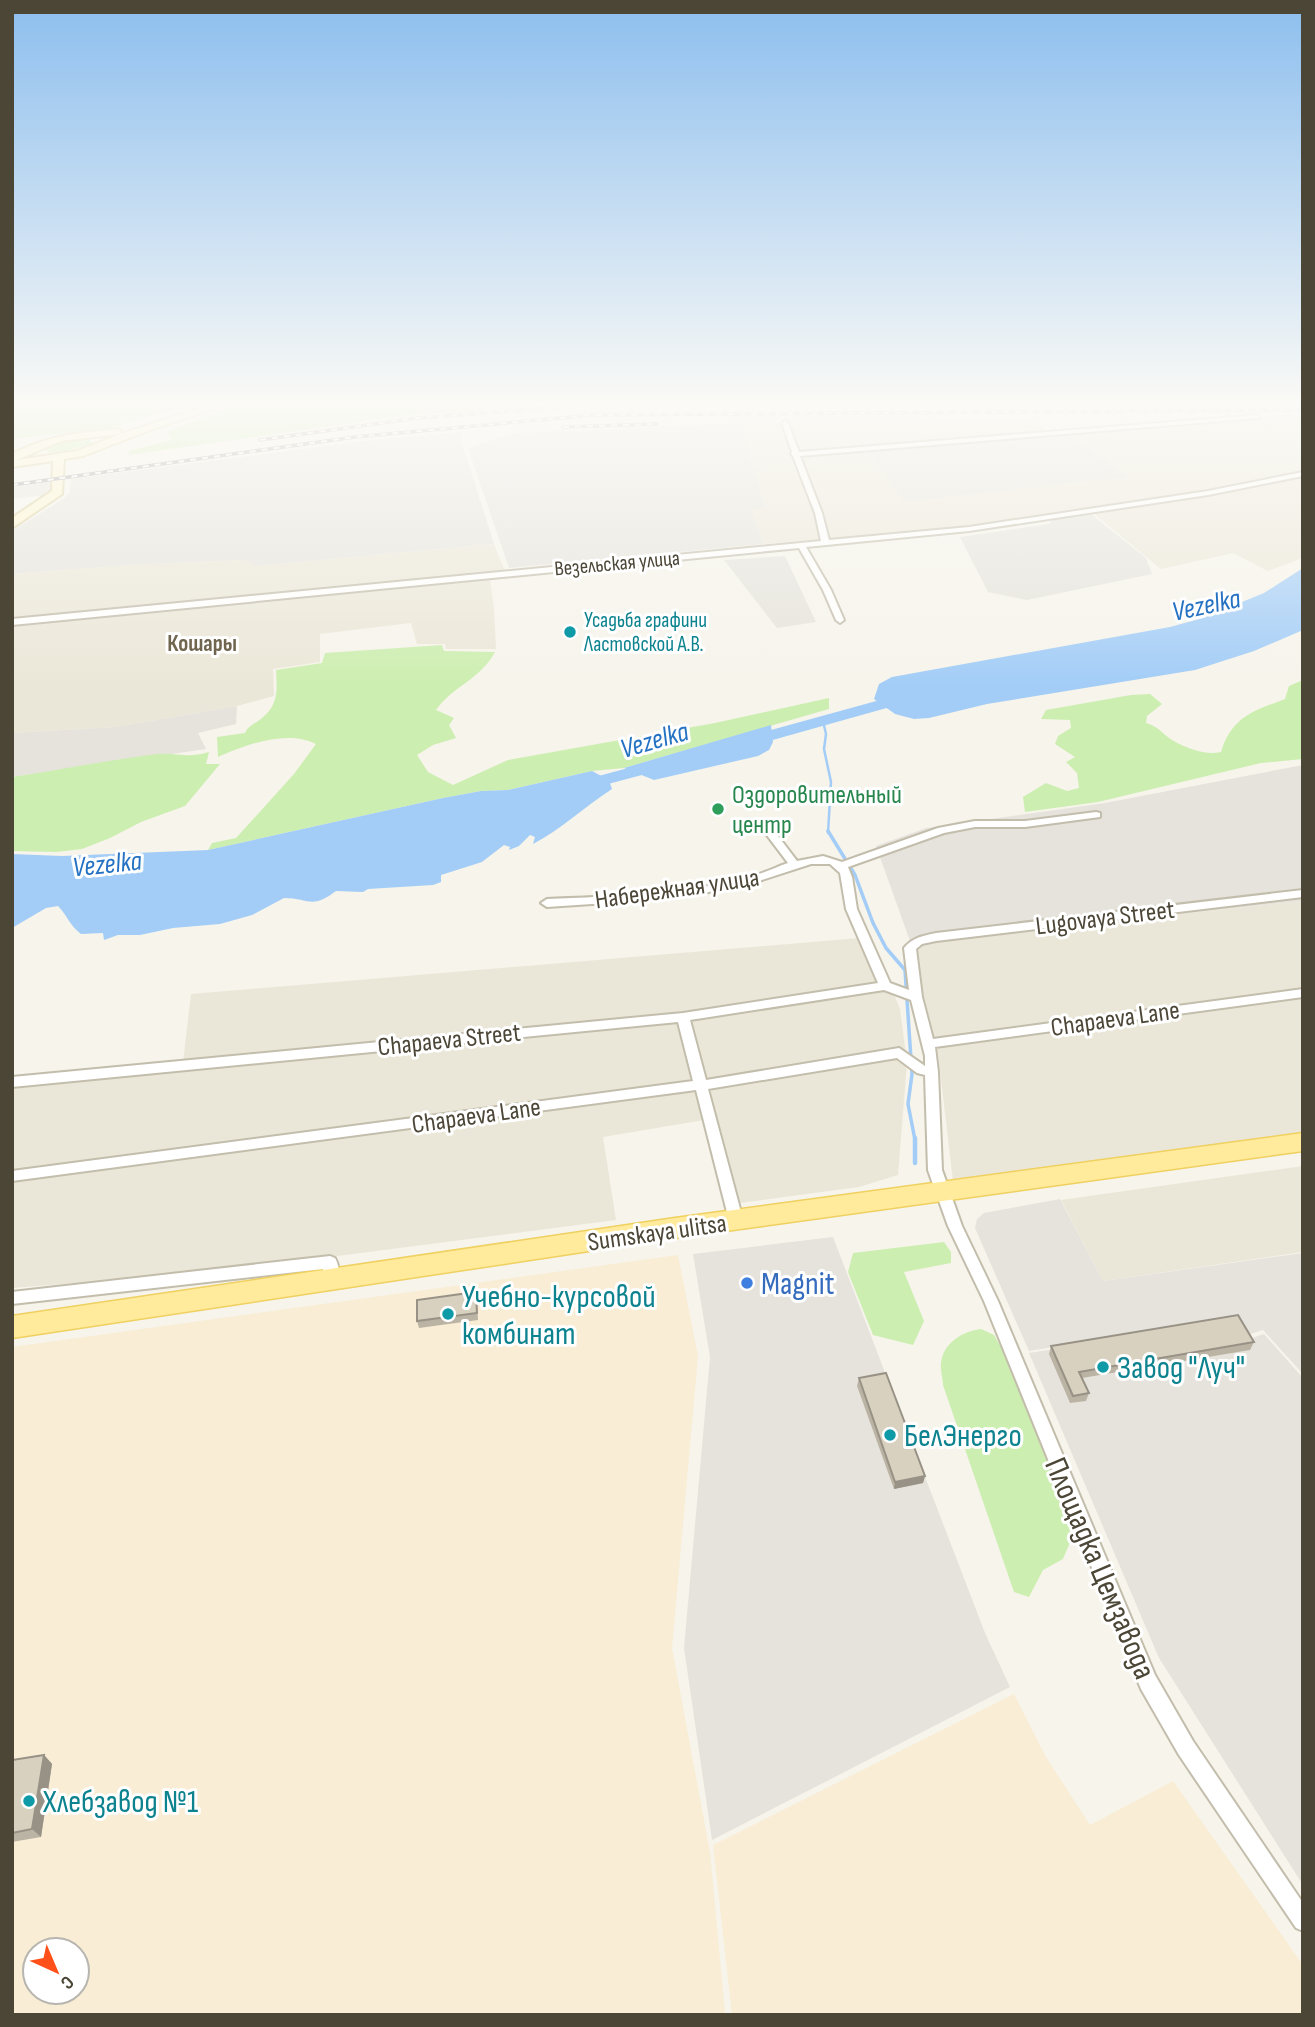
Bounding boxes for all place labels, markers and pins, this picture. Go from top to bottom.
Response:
place label: Усадьба графини Ластовской А.В. [583,608,707,657]
marker: Усадьба графини Ластовской А.В. [562,624,578,640]
place label: Оздоровительный центр [732,780,902,841]
marker: Оздоровительный центр [710,801,726,817]
place label: Magnit [761,1265,835,1304]
marker: Magnit [739,1275,755,1291]
place label: Учебно-курсовой комбинат [462,1278,656,1354]
marker: Учебно-курсовой комбинат [440,1306,456,1322]
place label: Завод "Луч" [1117,1349,1245,1388]
marker: Завод "Луч" [1095,1359,1111,1375]
place label: БелЭнерго [904,1417,1022,1456]
marker: БелЭнерго [882,1427,898,1443]
place label: Хлебзавод №1 [42,1783,198,1822]
marker: Хлебзавод №1 [21,1793,37,1809]

